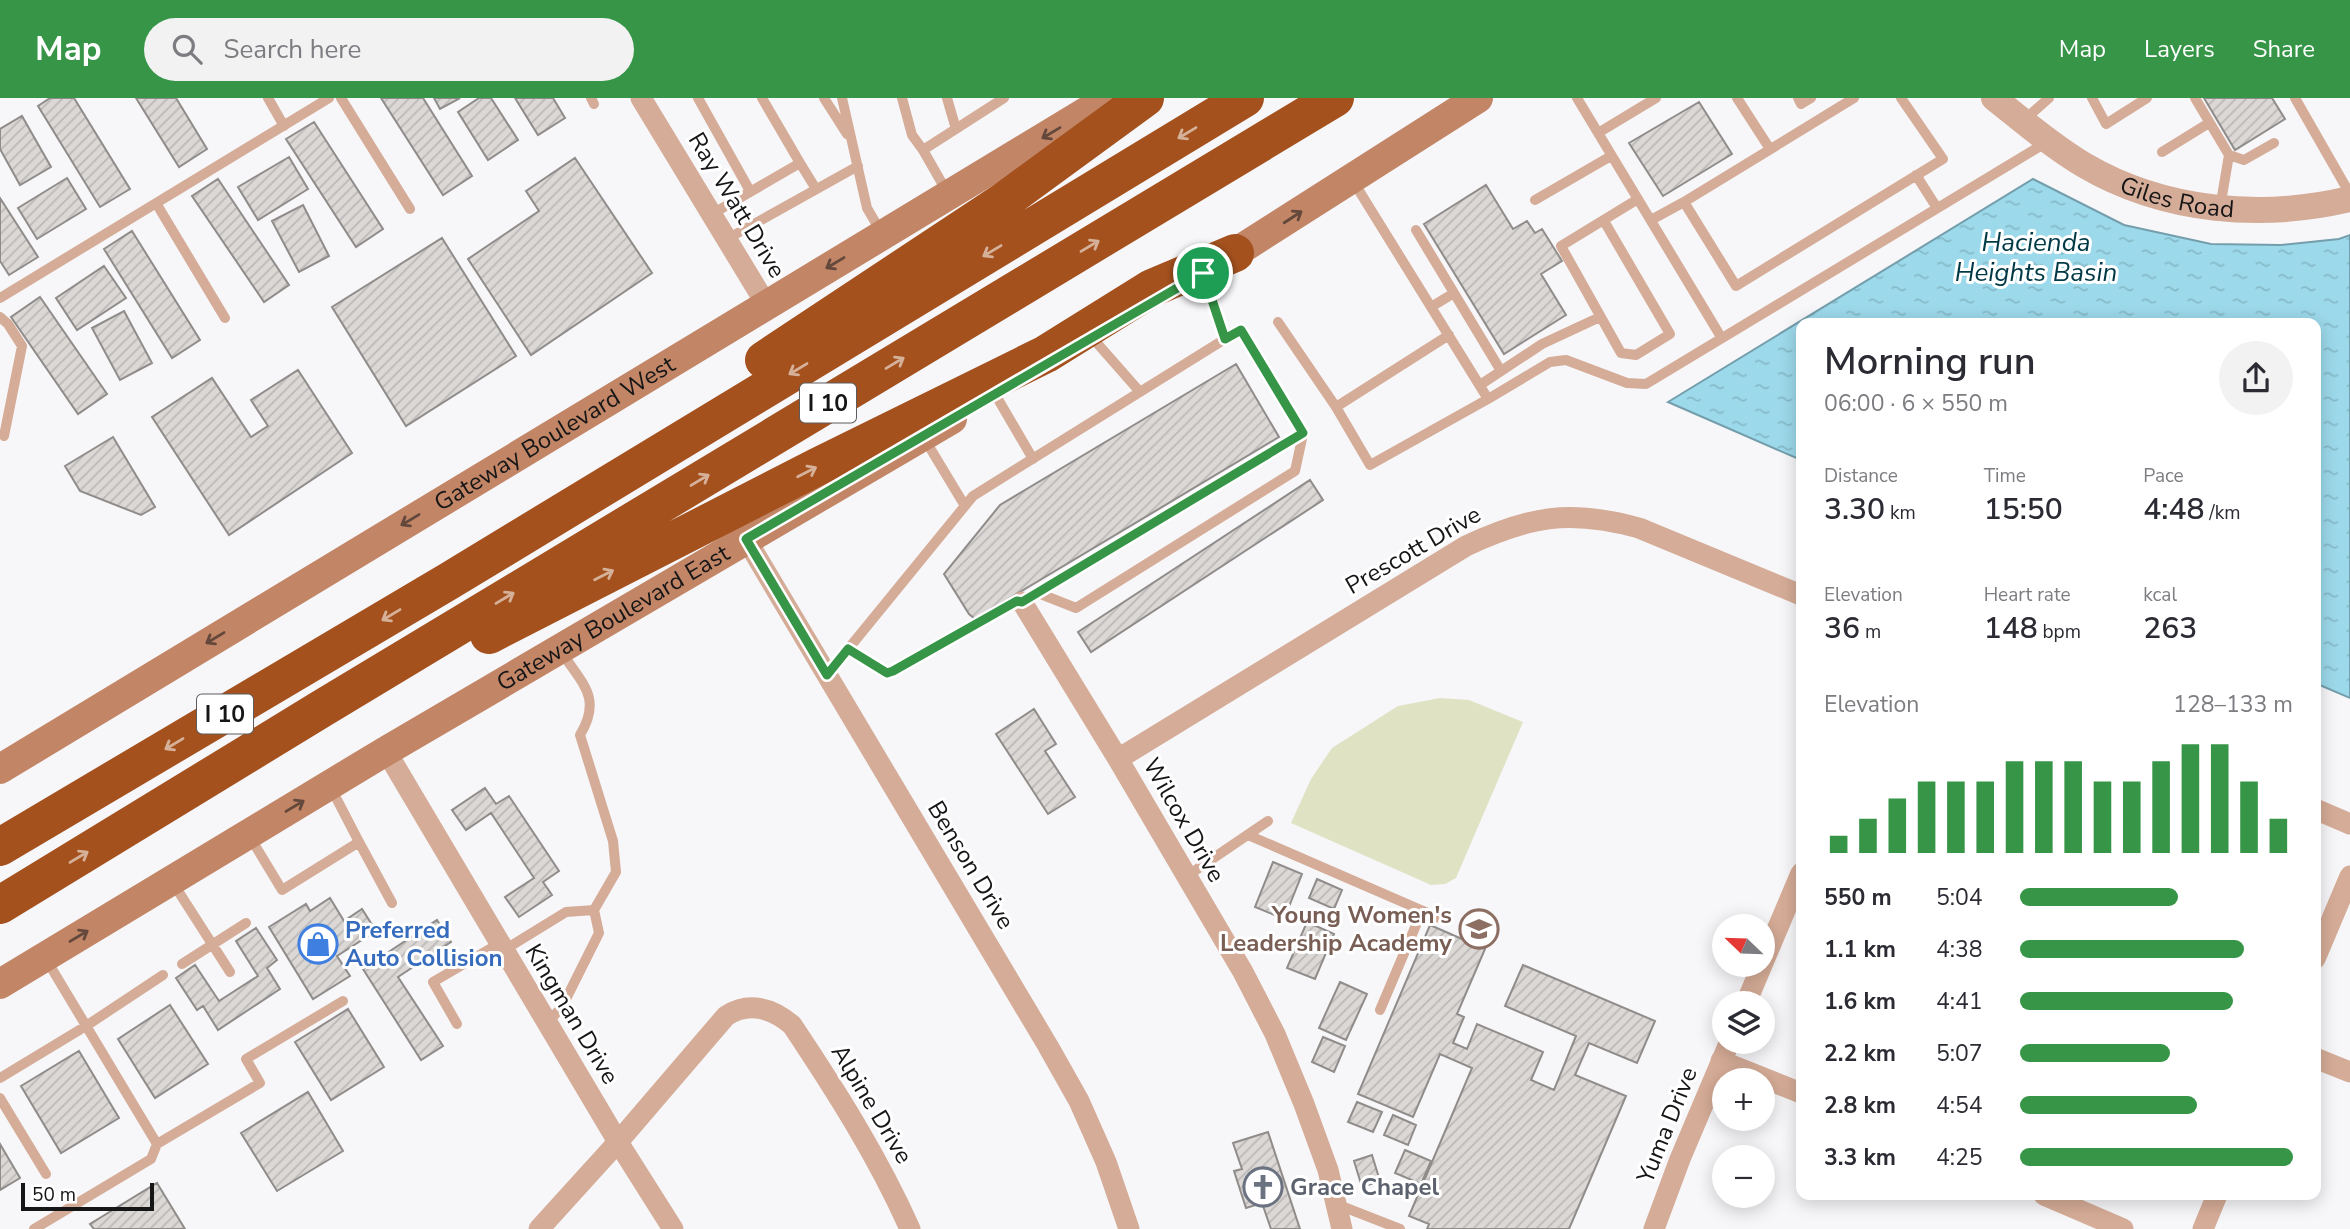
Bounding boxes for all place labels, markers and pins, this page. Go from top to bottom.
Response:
pin [1173,243,1233,303]
place label: Young Women's Leadership Academy [1220,899,1452,959]
school or university icon: Young Women's Leadership Academy [1458,908,1500,950]
place label: Preferred Auto Collision [345,914,503,974]
shop icon: Preferred Auto Collision [297,923,339,965]
church icon: Grace Chapel [1242,1166,1284,1208]
place label: Grace Chapel [1290,1171,1440,1203]

